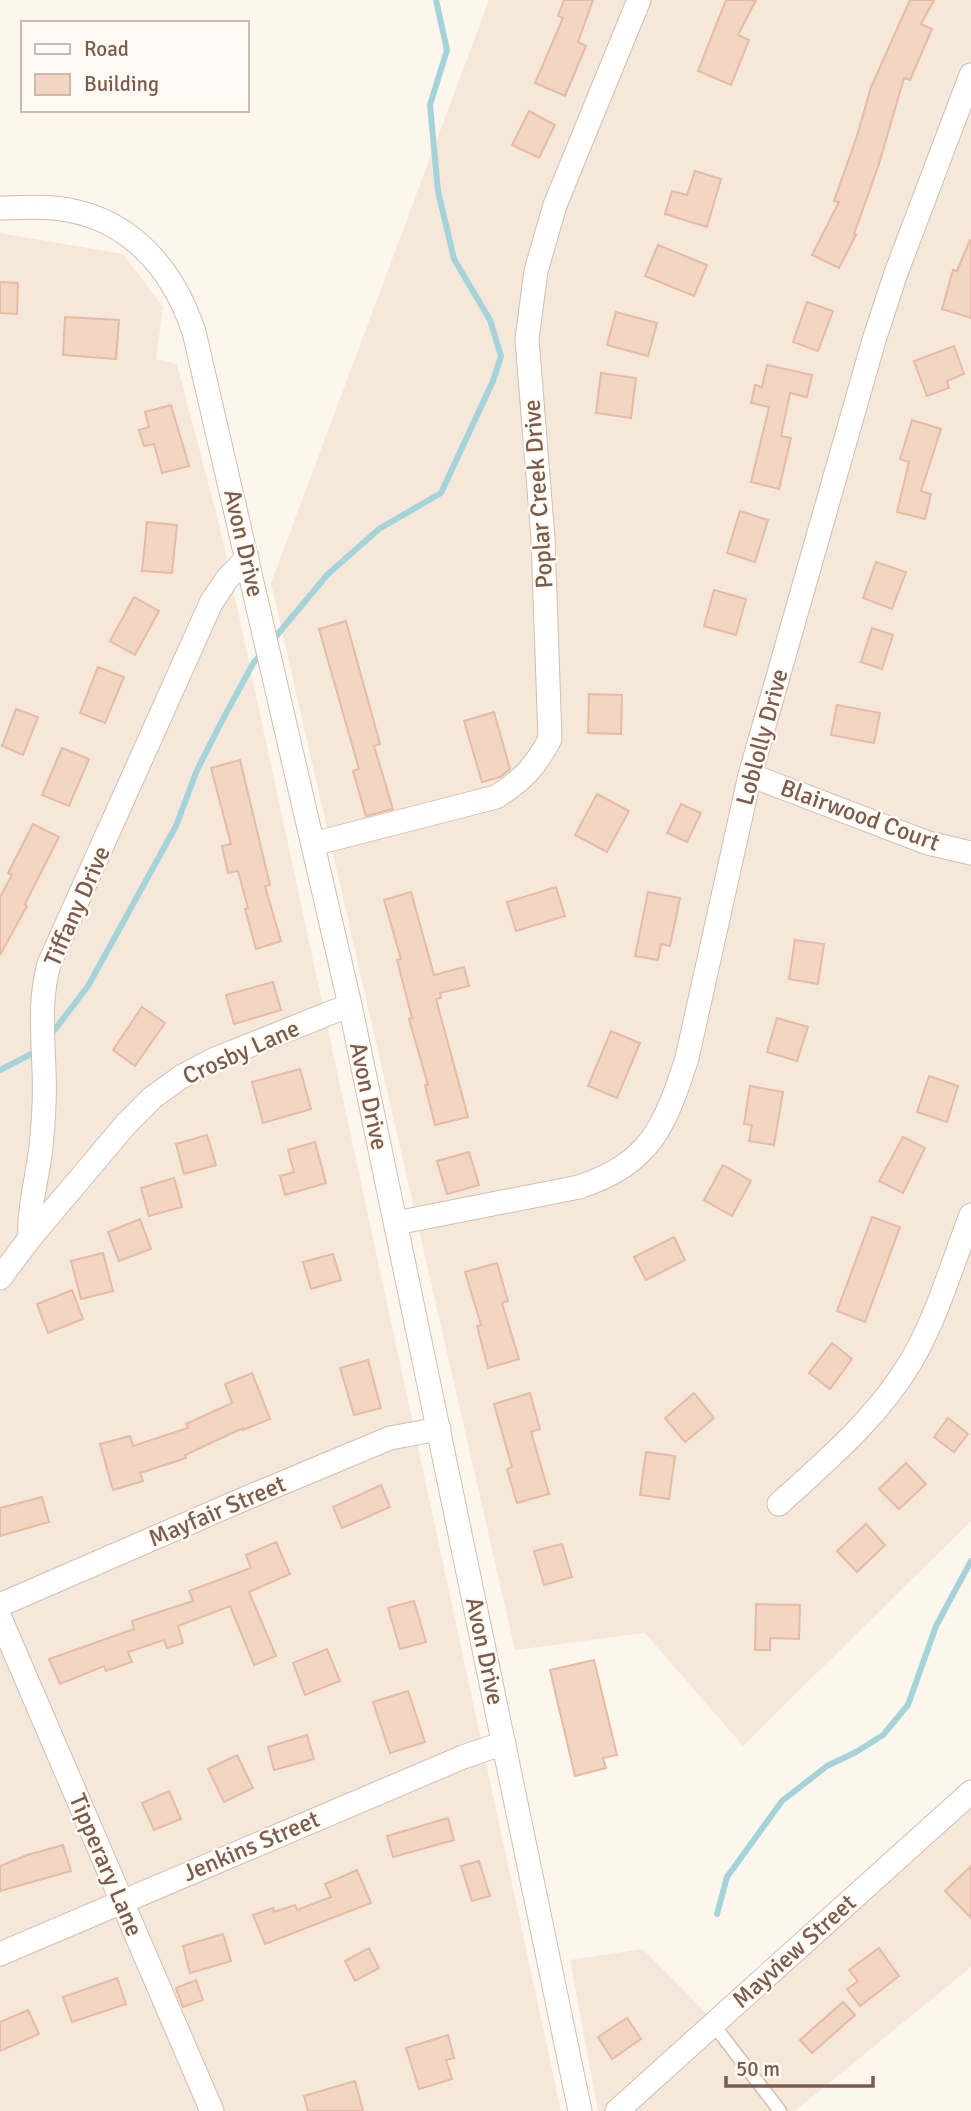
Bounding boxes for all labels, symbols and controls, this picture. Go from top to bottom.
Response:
legend [21,21,248,112]
text: Road [84,36,129,62]
text: Building [84,71,159,97]
street label: Poplar Creek Drive [516,398,560,590]
street label: Avon Drive [217,486,271,600]
street label: Loblolly Drive [729,665,795,809]
street label: Blairwood Court [776,772,944,858]
street label: Tiffany Drive [37,841,117,971]
street label: Crosby Lane [178,1013,304,1091]
street label: Avon Drive [343,1039,395,1153]
street label: Mayfair Street [144,1469,290,1553]
street label: Avon Drive [459,1594,511,1708]
street label: Tipperary Lane [62,1789,150,1941]
street label: Jenkins Street [178,1804,324,1888]
street label: Mayview Street [726,1888,862,2014]
scale bar [726,2044,873,2088]
text: 50 m [736,2056,780,2082]

